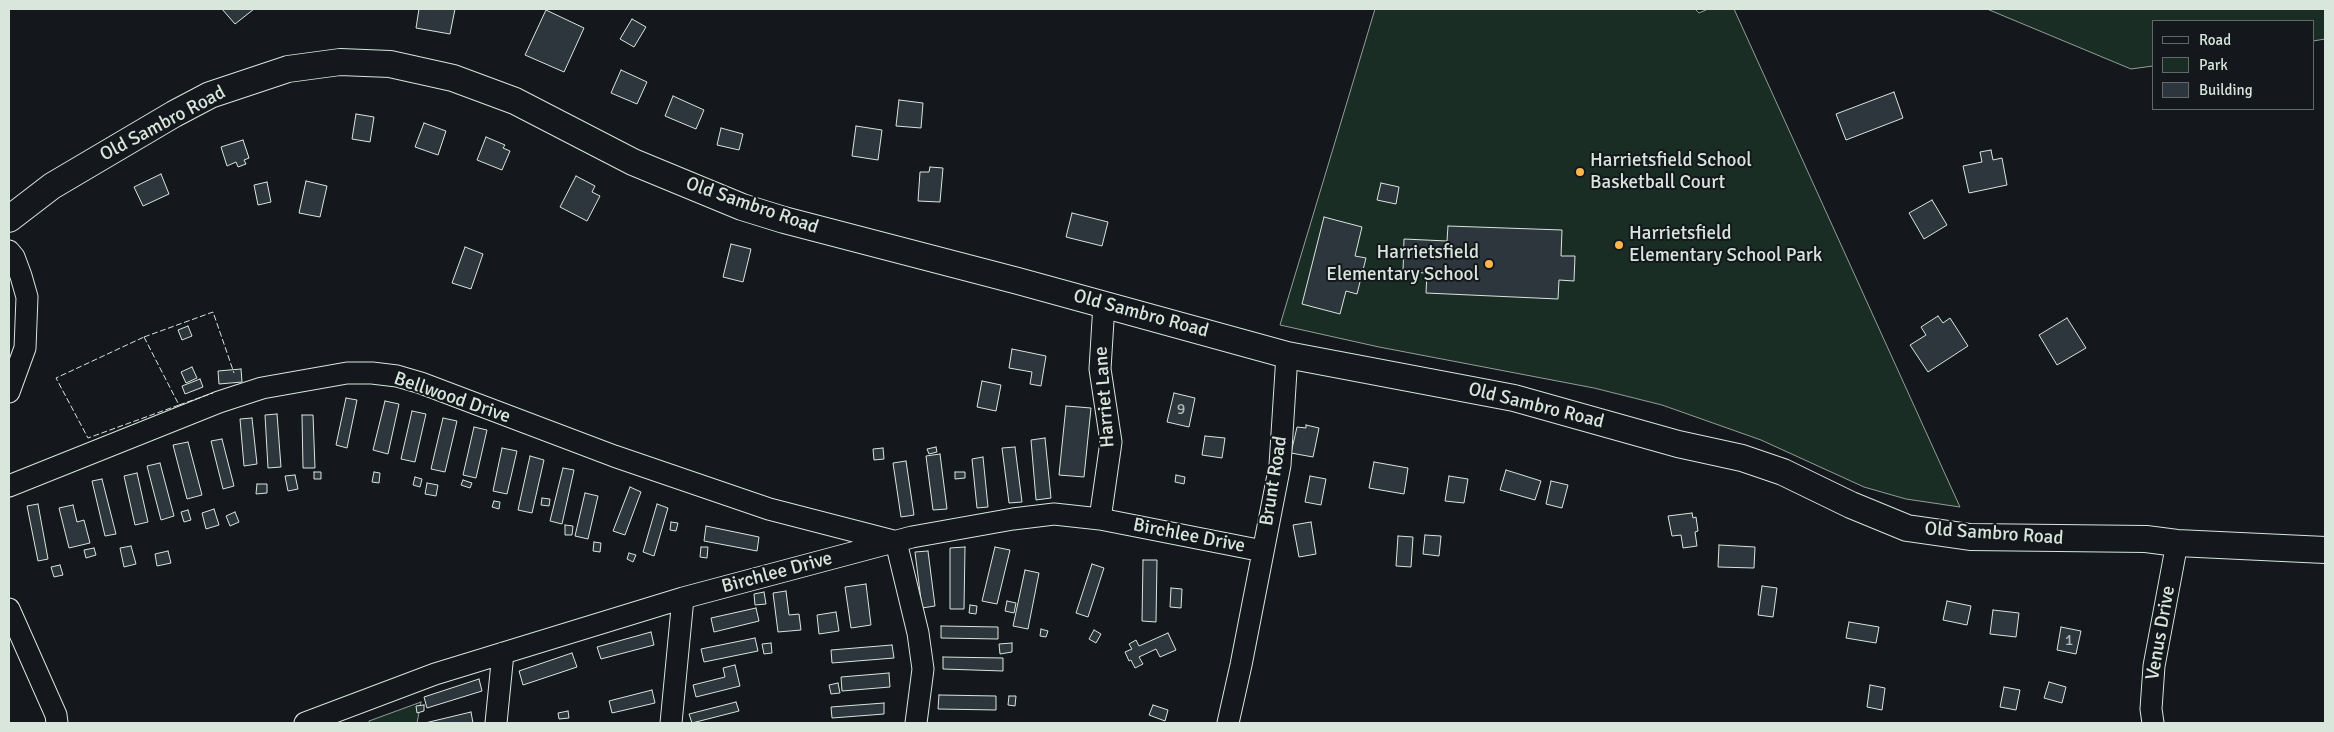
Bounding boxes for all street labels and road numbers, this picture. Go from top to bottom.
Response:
street label: Old Sambro Road [96,81,230,167]
street label: Old Sambro Road [683,173,821,239]
street label: Old Sambro Road [1071,285,1211,343]
street label: Harriet Lane [1090,346,1120,448]
street label: Bellwood Drive [391,367,513,429]
street label: Old Sambro Road [1466,378,1606,434]
street label: Brunt Road [1256,435,1292,527]
street label: Birchlee Drive [1131,514,1247,558]
street label: Old Sambro Road [1924,518,2064,550]
street label: Birchlee Drive [719,547,835,599]
street label: Venus Drive [2142,584,2180,682]

